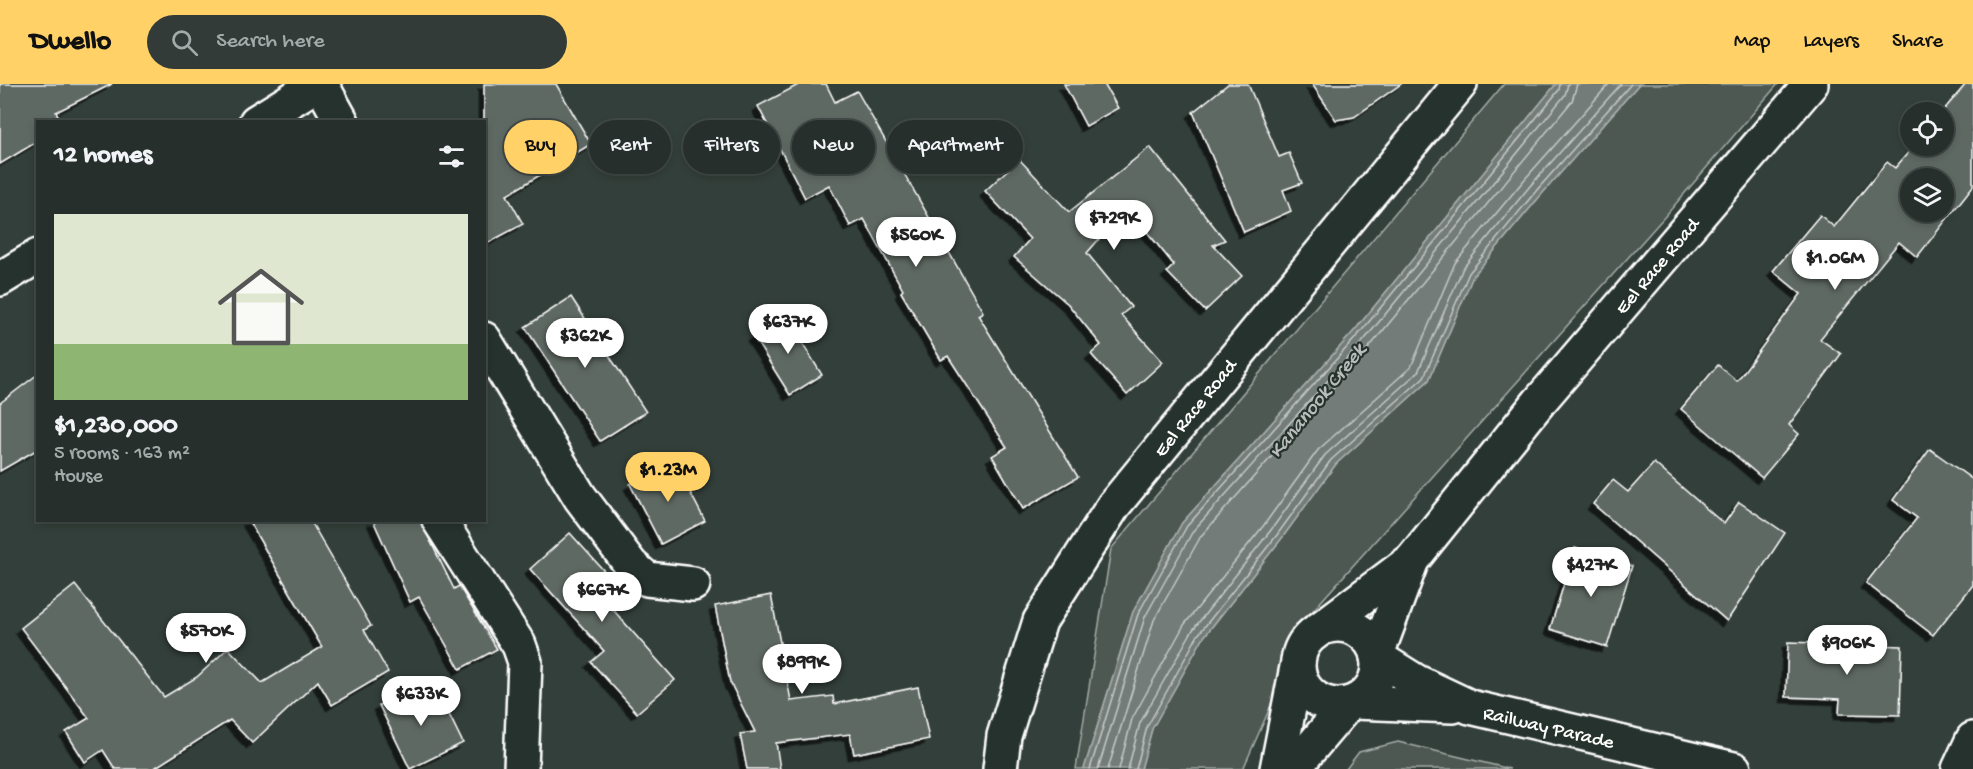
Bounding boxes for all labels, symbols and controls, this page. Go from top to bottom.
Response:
search box [147,15,567,69]
text: Dwello [30,26,111,59]
icon: search [168,26,201,59]
text: Search here [216,29,325,55]
text: Map [1734,30,1770,55]
text: Layers [1803,30,1859,55]
text: Share [1892,30,1943,55]
map controls [1900,102,1954,222]
button: locate [1900,102,1954,156]
chip: Buy [504,120,577,174]
chip: Rent [589,120,671,174]
chip: Filters [683,120,780,174]
chip: New [792,120,875,174]
chip: Apartment [887,120,1023,174]
icon: filters [435,140,468,173]
text: 12 homes [54,141,152,172]
button: layers [1900,168,1954,222]
pin: $729K [1072,200,1156,251]
text: $729K [1089,208,1139,231]
street label: Eel Race Road [1612,213,1707,320]
pin: $560K [874,217,958,268]
text: $560K [890,225,942,248]
pin: $1.06M [1786,240,1884,291]
text: $1.06M [1806,248,1864,271]
icon: home [207,253,315,361]
pin: $637K [746,304,830,355]
text: $637K [763,312,813,335]
pin: $362K [543,318,627,369]
text: $362K [560,326,610,349]
water label: Kananook Creek [1265,338,1374,465]
street label: Eel Race Road [1150,354,1245,463]
text: $1,230,000 [54,412,178,443]
text: 5 rooms · 163 m² [54,443,190,466]
pin: $1.23M [619,452,717,503]
text: $1.23M [639,460,697,483]
text: House [54,466,103,489]
pin: $427K [1549,547,1633,598]
text: $427K [1566,555,1616,578]
pin: $667K [560,572,644,623]
text: $667K [577,580,627,603]
pin: $570K [164,613,248,664]
text: $570K [180,621,232,644]
pin: $906K [1805,625,1889,676]
text: $906K [1821,633,1873,656]
pin: $899K [760,644,844,695]
text: $899K [777,652,828,675]
pin: $633K [379,676,463,727]
text: $633K [396,684,446,707]
street label: Railway Parade [1480,703,1617,756]

